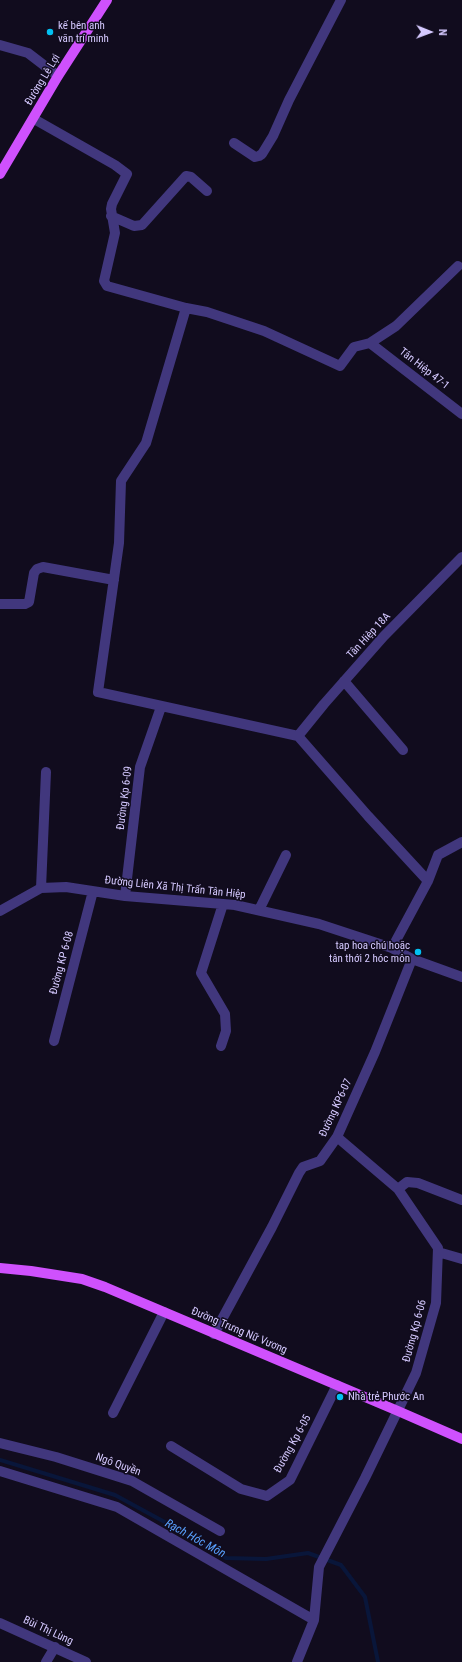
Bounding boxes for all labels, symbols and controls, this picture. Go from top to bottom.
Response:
north arrow [410,12,450,52]
place label: kế bên anh văn trí minh [58,19,109,45]
marker: kế bên anh văn trí minh [45,27,55,37]
text: N [436,29,449,36]
street label: Đường Lê Lợi [23,52,63,108]
street label: Tân Hiệp 47-1 [396,345,452,393]
street label: Tân Hiệp 18A [344,610,394,662]
street label: Đường Kp 6-09 [115,765,135,831]
street label: Đường Liên Xã Thị Trấn Tân Hiệp [104,874,246,902]
street label: Đường KP 6-08 [47,930,77,996]
place label: tap hoa chú hoặc tân thới 2 hóc môn [329,939,410,965]
marker: tap hoa chú hoặc tân thới 2 hóc môn [413,947,423,957]
street label: Đường KP6-07 [317,1077,355,1139]
street label: Đường Kp 6-06 [400,1298,430,1364]
street label: Đường Trưng Nữ Vương [189,1305,289,1357]
place label: Nhà trẻ Phước An [348,1390,424,1404]
marker: Nhà trẻ Phước An [335,1392,345,1402]
street label: Đường Kp 6-05 [272,1413,314,1475]
street label: Ngô Quyền [94,1451,142,1479]
water label: Rạch Hóc Môn [162,1516,228,1562]
street label: Bùi Thị Lùng [21,1614,75,1648]

